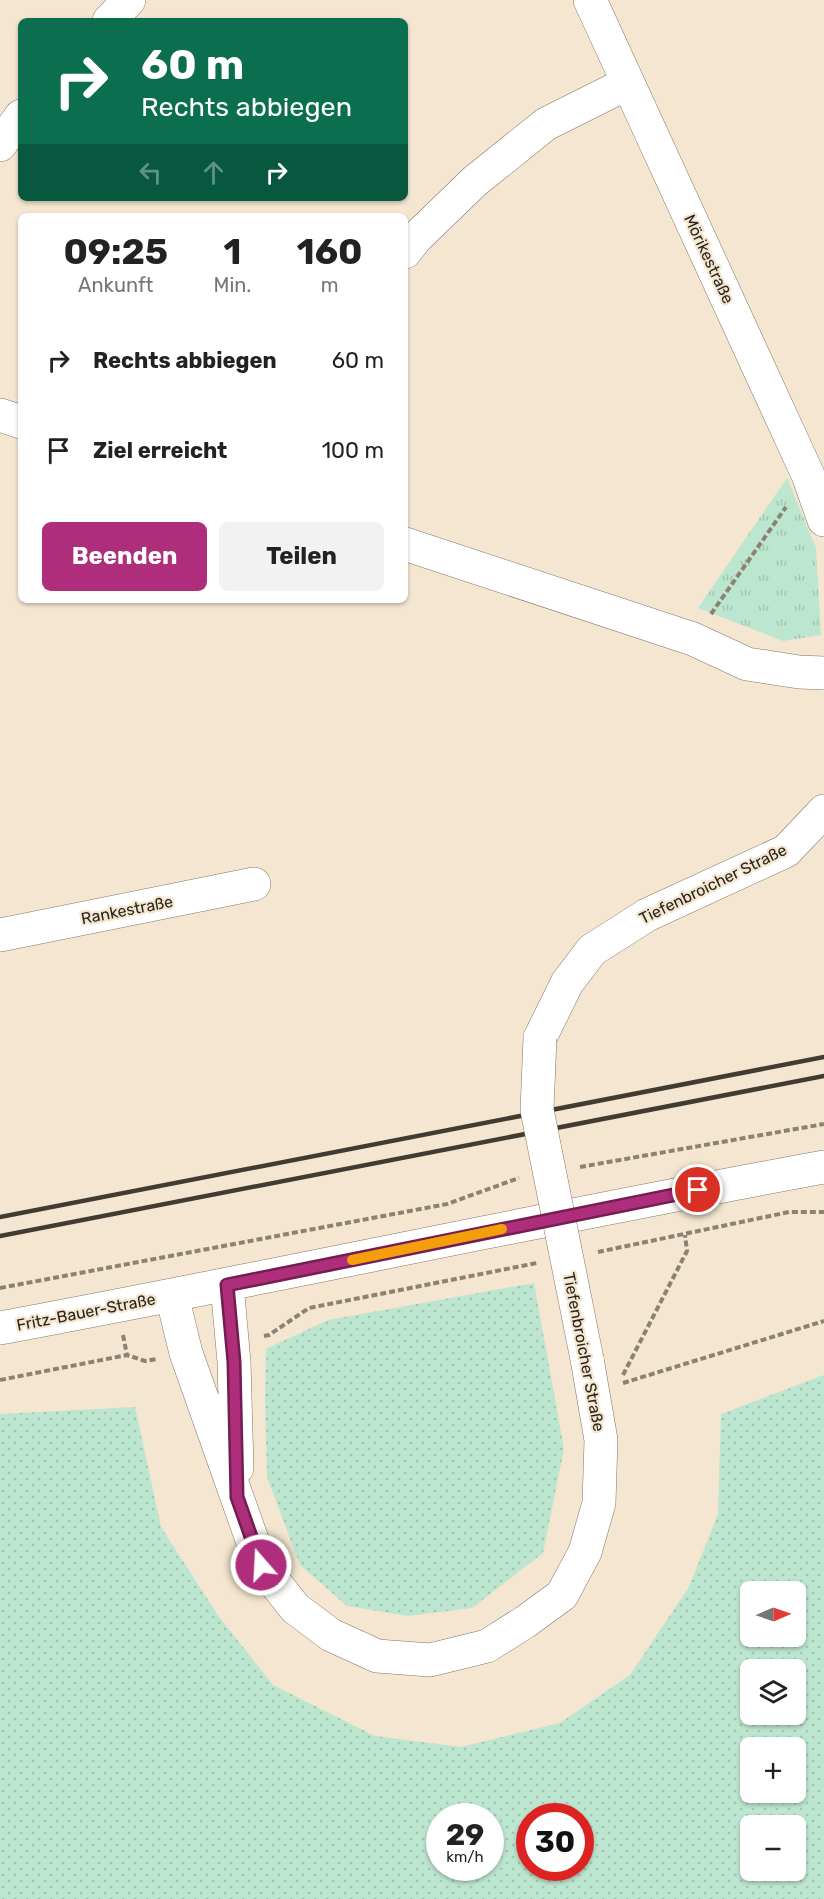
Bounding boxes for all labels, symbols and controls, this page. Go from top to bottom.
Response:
text: 60 m [141,40,244,90]
icon: right [42,42,120,120]
text: Rechts abbiegen [141,91,352,123]
icon: left [134,156,167,189]
icon: ahead [197,156,230,189]
icon: right [260,156,293,189]
street label: Mörikestraße [680,211,738,307]
text: 09:25 [63,230,168,273]
text: 1 [224,230,241,273]
text: 160 [297,230,363,273]
text: Ankunft [78,273,153,297]
text: Min. [214,273,251,297]
text: m [321,273,339,297]
icon: right [42,344,75,377]
text: Rechts abbiegen [93,347,277,374]
text: 60 m [332,347,384,374]
icon: arrive [42,434,75,467]
text: Ziel erreicht [93,437,227,464]
text: 100 m [322,437,384,464]
button: Beenden [42,522,207,591]
button: Teilen [219,522,384,591]
street label: Tiefenbroicher Straße [636,840,790,928]
street label: Rankestraße [79,892,175,928]
pin [672,1164,723,1215]
icon: arrive [681,1173,714,1206]
street label: Tiefenbroicher Straße [559,1271,609,1433]
street label: Fritz-Bauer-Straße [15,1289,157,1335]
position arrow [229,1533,293,1597]
north arrow [740,1581,806,1647]
map controls [740,1581,806,1881]
button: layers [740,1659,806,1725]
button: + [740,1737,806,1803]
speed limit sign: 30 [516,1803,594,1881]
button: − [740,1815,806,1881]
text: 29 [446,1817,484,1853]
text: km/h [446,1848,484,1866]

